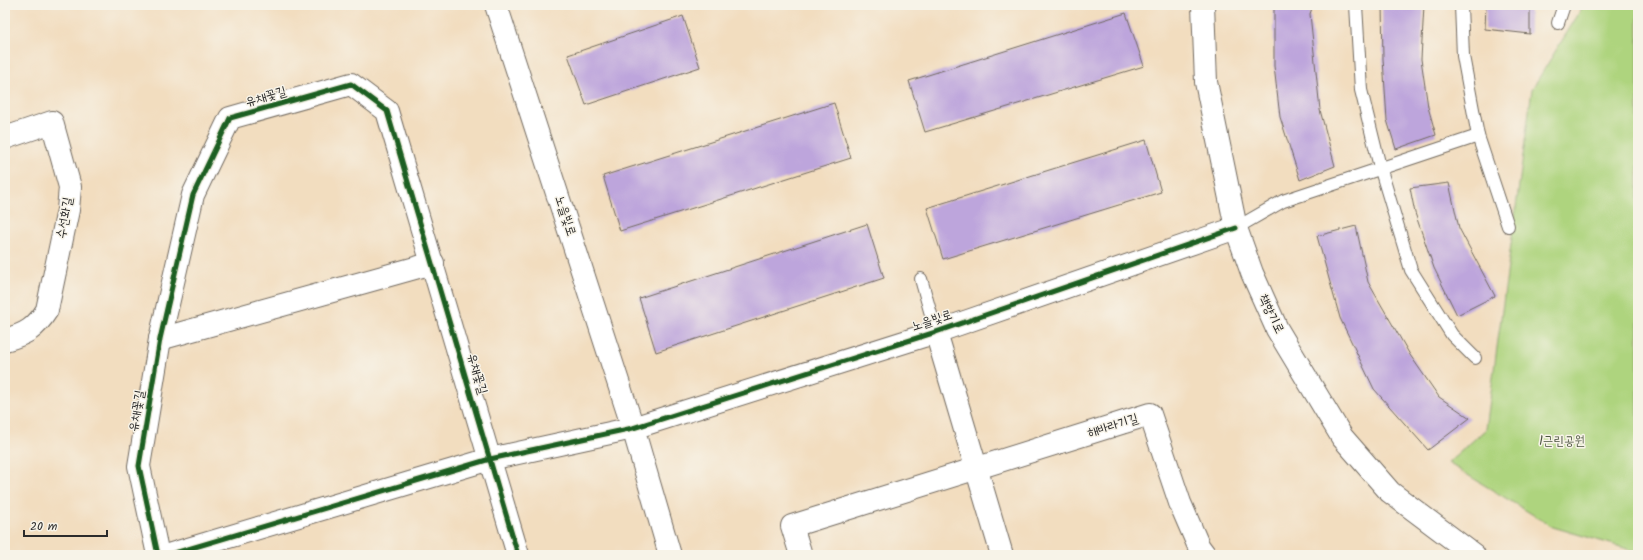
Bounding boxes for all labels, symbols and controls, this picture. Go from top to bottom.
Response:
street label: 유채꽃길 [243,81,289,113]
street label: 노을빛로 [549,193,581,239]
street label: 수선화길 [51,196,79,240]
street label: 책향기로 [1252,291,1290,337]
street label: 노을빛로 [909,305,955,337]
street label: 유채꽃길 [461,351,493,397]
street label: 유채꽃길 [123,389,151,433]
street label: 해바라기길 [1085,408,1141,444]
park label: 1근린공원 [1539,431,1585,452]
scale bar [24,512,107,538]
text: 20 m [30,517,58,536]

